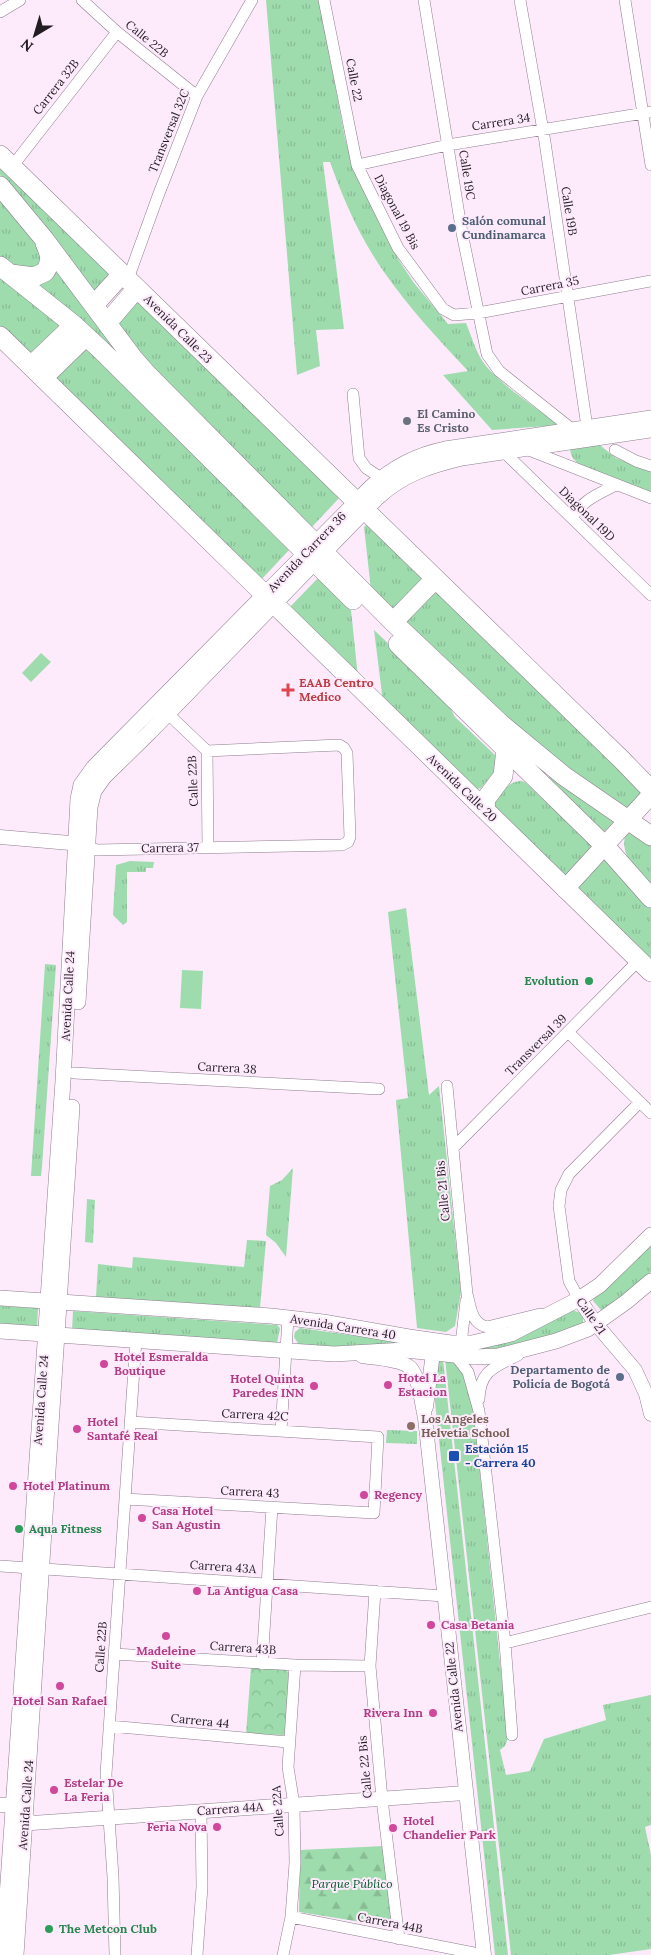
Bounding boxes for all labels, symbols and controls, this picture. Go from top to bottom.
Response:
north arrow [10,10,60,60]
street label: Calle 22B [123,17,172,61]
text: N [17,35,37,56]
street label: Carrera 32B [29,56,82,117]
street label: Calle 22 [343,57,366,103]
street label: Transversal 32C [145,86,192,175]
street label: Carrera 34 [471,109,532,134]
street label: Calle 19C [456,149,479,202]
street label: Diagonal 19 Bis [371,172,424,252]
street label: Calle 19B [558,185,581,237]
place label: Salón comunal Cundinamarca [462,213,547,242]
marker: Salón comunal Cundinamarca [446,222,458,234]
street label: Carrera 35 [519,273,580,299]
street label: Avenida Calle 23 [140,291,216,366]
place label: El Camino Es Cristo [417,406,476,435]
marker: El Camino Es Cristo [401,415,413,427]
street label: Diagonal 19D [556,483,619,544]
street label: Avenida Carrera 36 [264,508,349,596]
place label: EAAB Centro Medico [299,675,374,704]
marker: EAAB Centro Medico [281,683,295,697]
street label: Avenida Calle 20 [423,750,501,825]
street label: Calle 22B [184,755,201,807]
street label: Carrera 37 [141,839,199,856]
street label: Avenida Calle 24 [58,950,77,1043]
place label: Evolution [524,973,579,988]
marker: Evolution [583,975,595,987]
street label: Transversal 39 [502,1011,570,1079]
street label: Carrera 38 [197,1058,257,1077]
street label: Calle 21 Bis [432,1160,453,1222]
street label: Calle 21 [573,1294,609,1337]
street label: Avenida Carrera 40 [288,1311,397,1342]
place label: Hotel Esmeralda Boutique [114,1349,209,1378]
street label: Avenida Calle 24 [30,1354,51,1447]
marker: Hotel Esmeralda Boutique [98,1358,110,1370]
place label: Departamento de Policía de Bogotá [510,1362,611,1391]
place label: Hotel La Estacion [398,1370,447,1399]
place label: Hotel Quinta Paredes INN [230,1371,305,1400]
marker: Departamento de Policía de Bogotá [614,1371,626,1383]
marker: Hotel La Estacion [382,1379,394,1391]
marker: Hotel Quinta Paredes INN [308,1380,320,1392]
street label: Carrera 42C [221,1405,290,1424]
place label: Los Angeles Helvetia School [421,1411,510,1440]
place label: Hotel Santafé Real [87,1414,158,1443]
marker: Los Angeles Helvetia School [405,1420,417,1432]
marker: Hotel Santafé Real [71,1423,83,1435]
place label: Estación 15 - Carrera 40 [465,1441,536,1470]
marker: Estación 15 - Carrera 40 [447,1449,461,1463]
place label: Hotel Platinum [23,1478,110,1493]
marker: Hotel Platinum [7,1480,19,1492]
street label: Carrera 43 [220,1482,280,1501]
place label: Regency [374,1487,422,1502]
marker: Regency [358,1489,370,1501]
place label: Casa Hotel San Agustin [152,1503,221,1532]
marker: Casa Hotel San Agustin [136,1512,148,1524]
place label: Aqua Fitness [29,1521,102,1536]
marker: Aqua Fitness [13,1523,25,1535]
street label: Carrera 43A [189,1557,257,1576]
place label: La Antigua Casa [207,1583,299,1598]
marker: La Antigua Casa [191,1585,203,1597]
place label: Casa Betania [441,1617,515,1632]
marker: Casa Betania [425,1619,437,1631]
street label: Calle 22B [91,1621,110,1673]
marker: Madeleine Suite [160,1630,172,1642]
street label: Carrera 43B [209,1638,277,1657]
street label: Avenida Calle 22 [441,1641,466,1734]
place label: Madeleine Suite [136,1643,196,1672]
marker: Hotel San Rafael [54,1680,66,1692]
place label: Hotel San Rafael [13,1693,107,1708]
place label: Rivera Inn [363,1705,423,1720]
marker: Rivera Inn [427,1707,439,1719]
street label: Carrera 44 [170,1710,231,1731]
street label: Calle 22 Bis [354,1735,375,1799]
street label: Avenida Calle 24 [15,1759,36,1852]
place label: Estelar De La Feria [64,1775,124,1804]
marker: Estelar De La Feria [48,1784,60,1796]
street label: Calle 22A [268,1785,287,1837]
street label: Carrera 44A [196,1799,264,1818]
place label: Hotel Chandelier Park [403,1813,496,1842]
place label: Feria Nova [147,1819,208,1834]
marker: Feria Nova [211,1821,223,1833]
marker: Hotel Chandelier Park [387,1822,399,1834]
park label: Parque Público [312,1876,392,1891]
street label: Carrera 44B [356,1909,424,1936]
place label: The Metcon Club [59,1921,157,1936]
marker: The Metcon Club [43,1923,55,1935]

